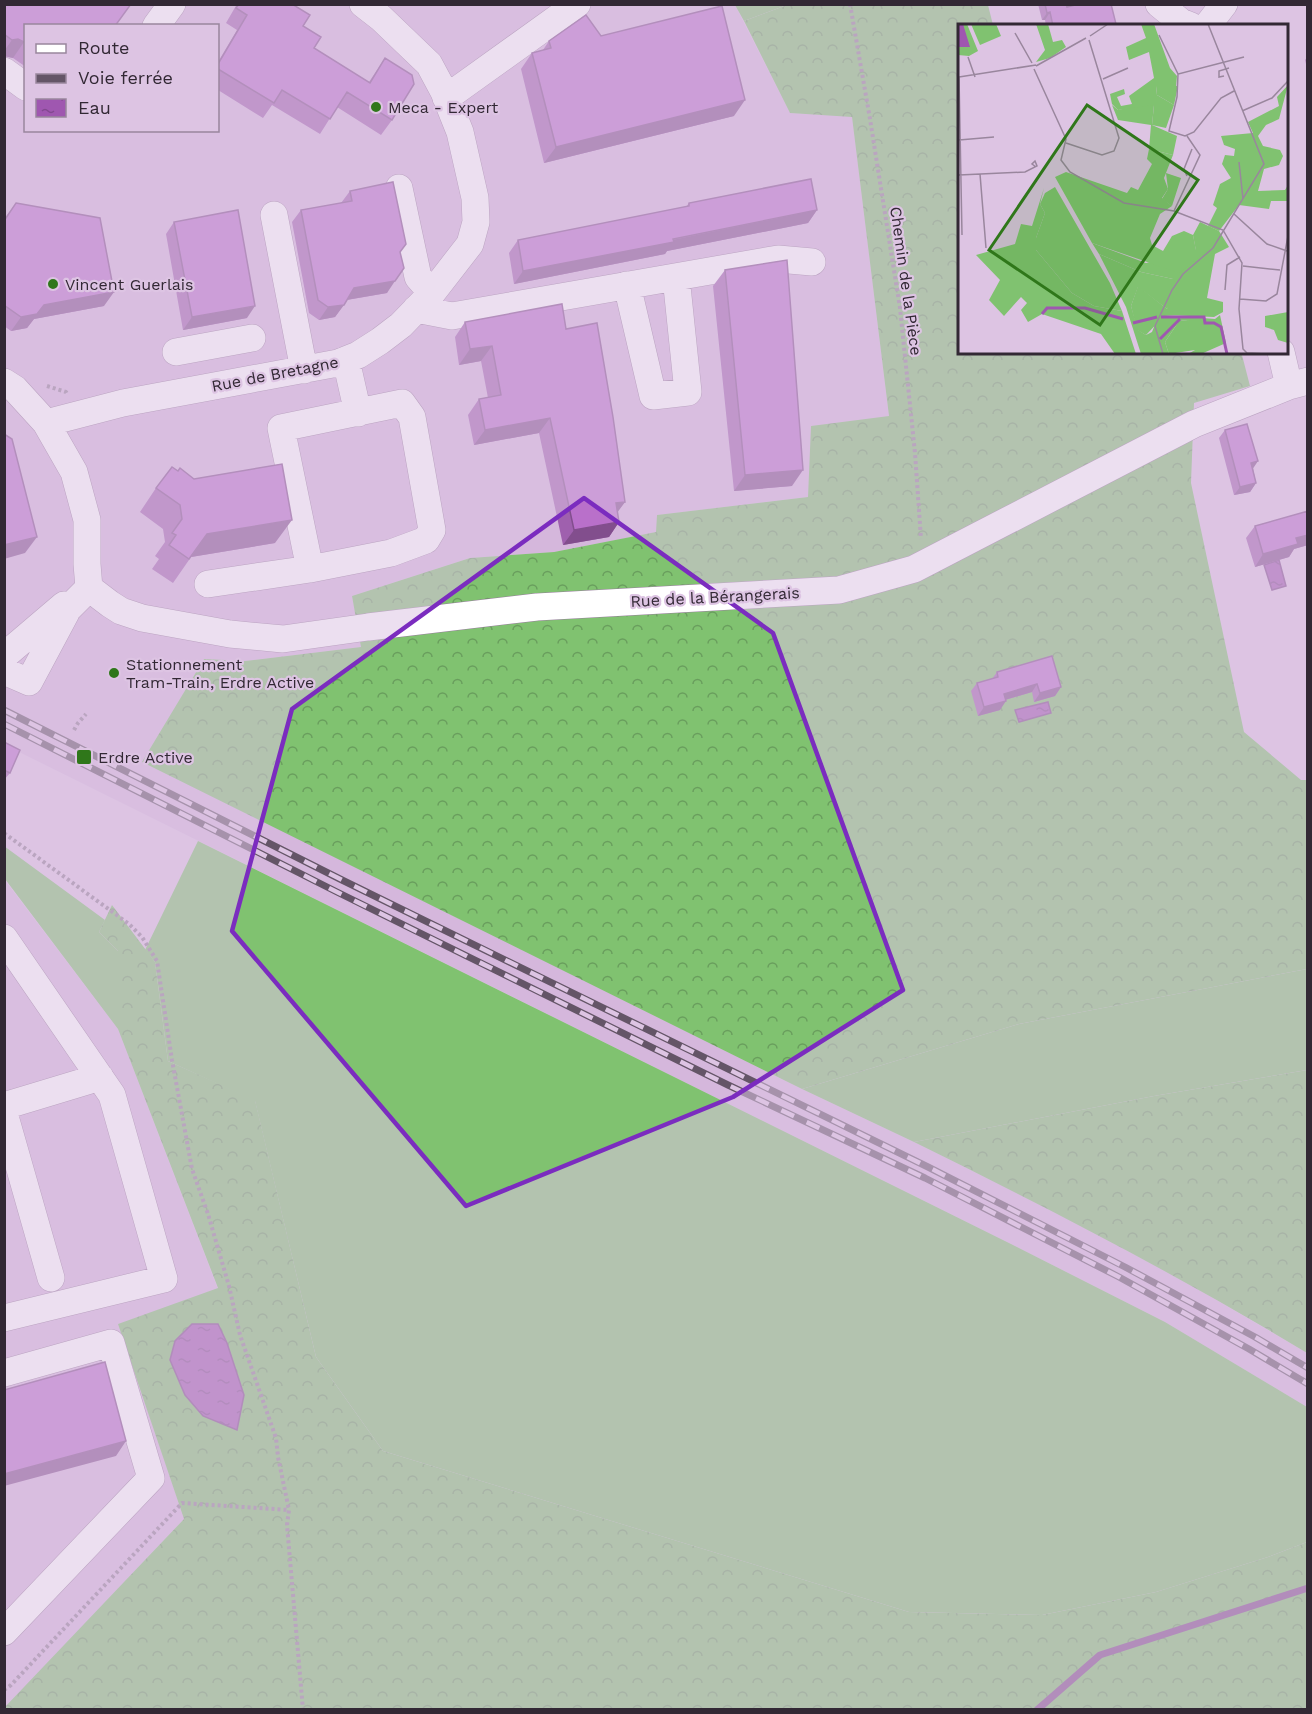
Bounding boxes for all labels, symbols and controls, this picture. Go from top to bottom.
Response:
legend [24,24,219,132]
inset map [958,24,1288,354]
text: Route [78,37,130,58]
text: Voie ferrée [78,67,173,88]
text: Eau [78,97,111,118]
place label: Meca - Expert [388,98,499,117]
marker: Meca - Expert [369,100,383,114]
street label: Chemin de la Pièce [886,205,926,357]
place label: Vincent Guerlais [65,275,194,294]
marker: Vincent Guerlais [46,277,60,291]
street label: Rue de Bretagne [210,352,340,396]
street label: Rue de la Bérangerais [630,583,800,611]
place label: Stationnement Tram-Train, Erdre Active [126,655,314,692]
marker: Stationnement Tram-Train, Erdre Active [107,666,121,680]
marker: Erdre Active [75,748,93,766]
place label: Erdre Active [98,748,193,767]

